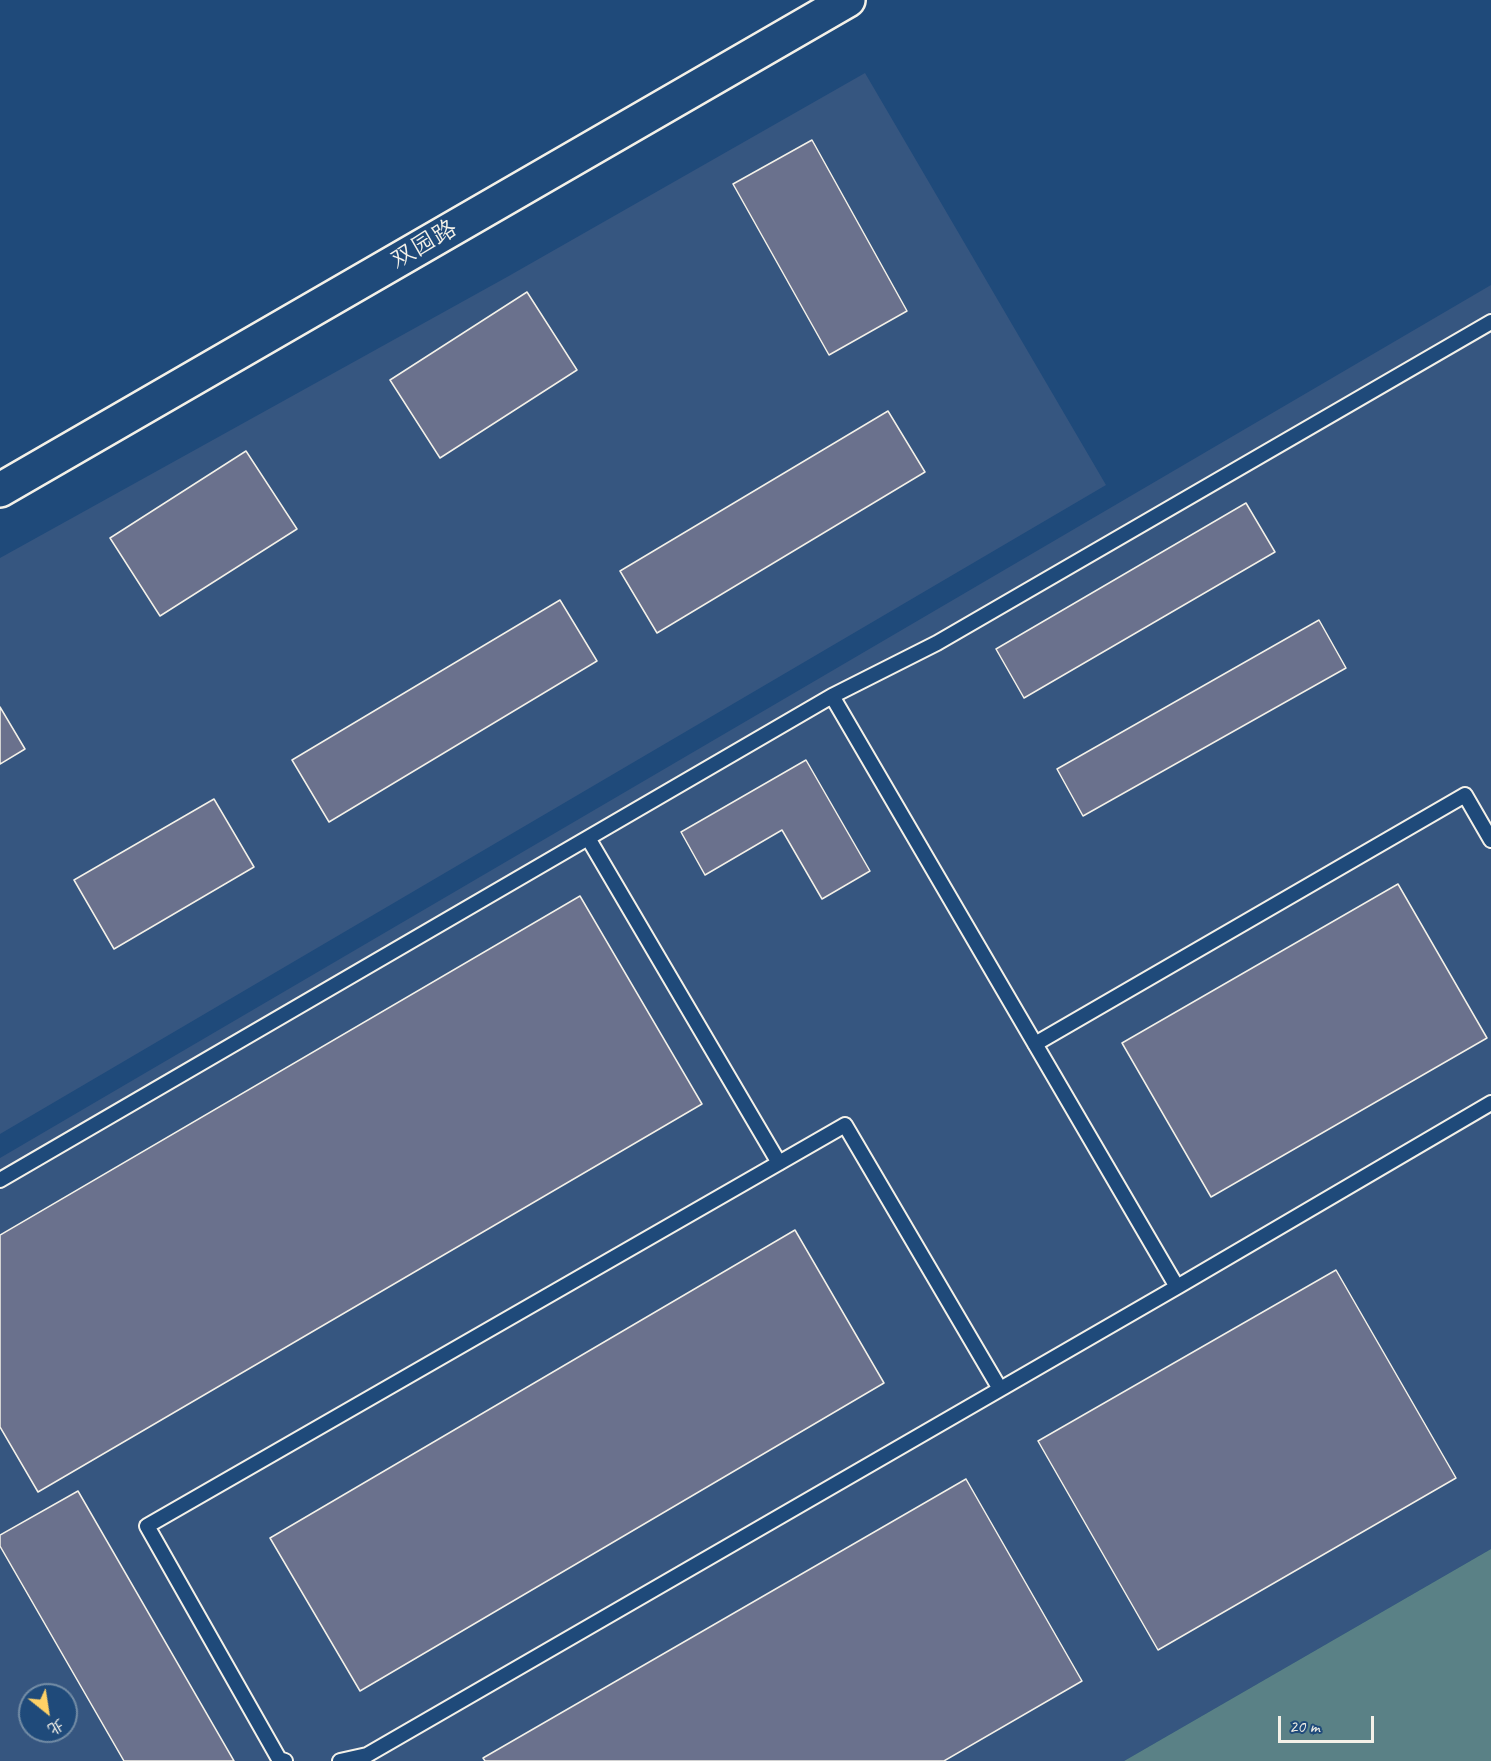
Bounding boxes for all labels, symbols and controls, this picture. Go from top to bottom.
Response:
street label: 双园路 [386,215,462,275]
north arrow [18,1683,78,1743]
scale bar [1281,1704,1377,1742]
text: 北 [44,1714,68,1740]
text: 20 m [1289,1715,1320,1737]

